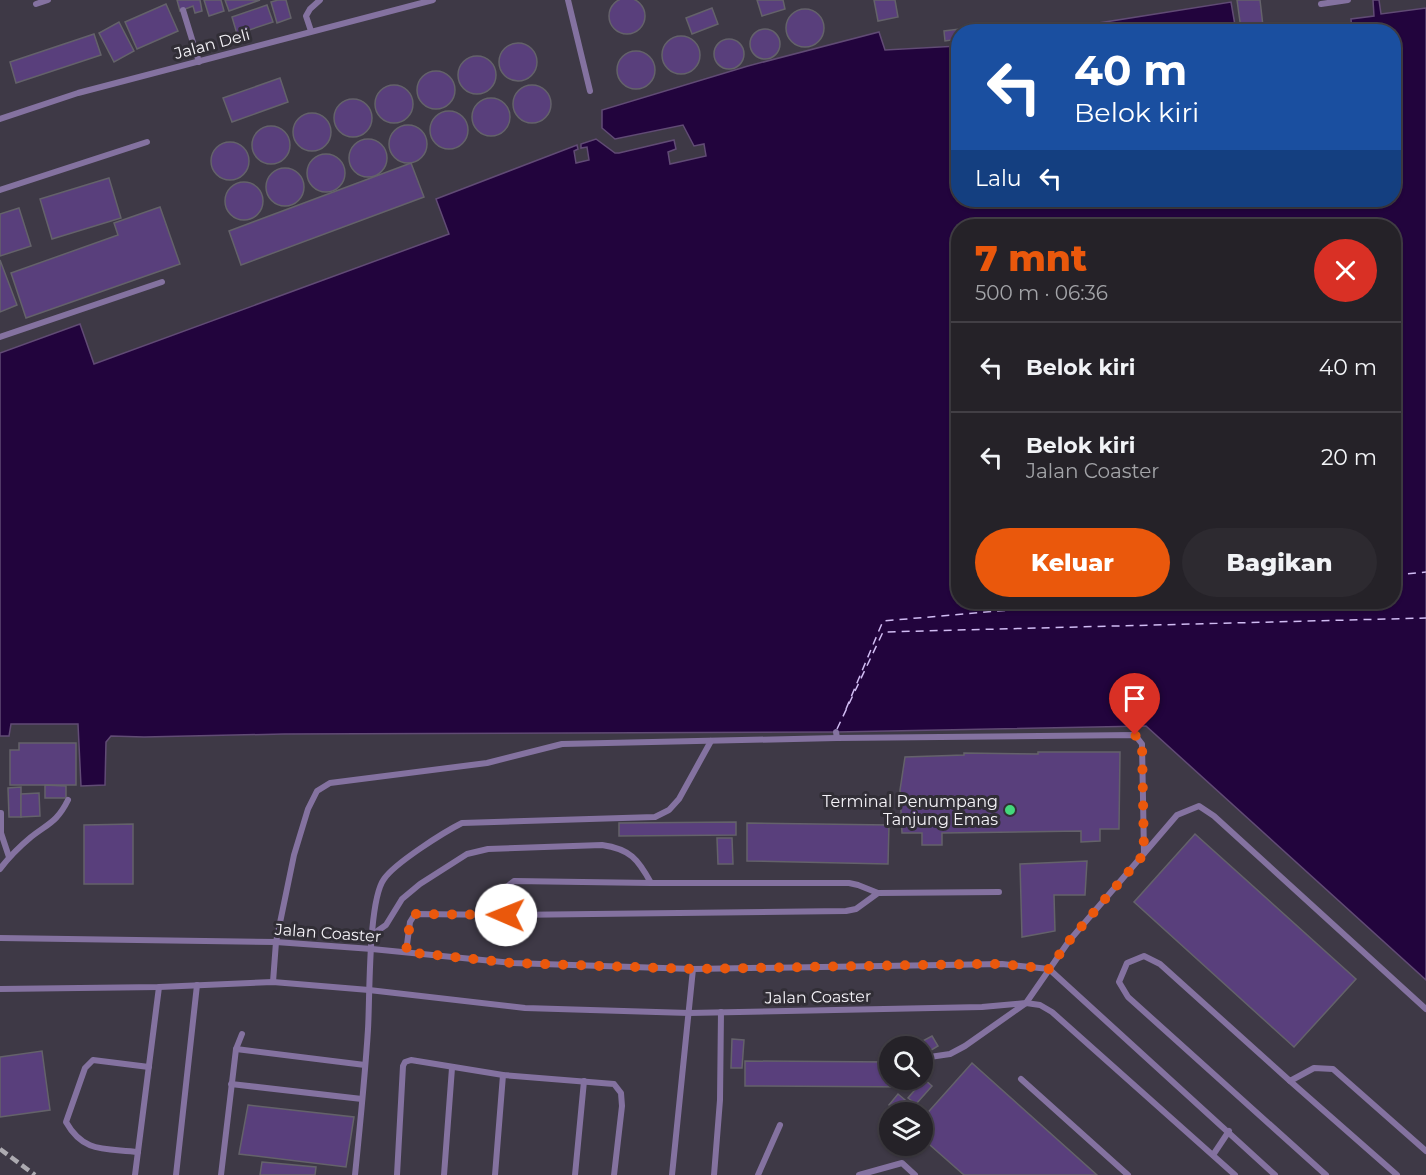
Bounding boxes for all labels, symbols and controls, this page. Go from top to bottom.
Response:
street label: Jalan Deli [171,25,252,63]
text: 40 m [1074,44,1187,96]
icon: left [975,48,1053,126]
text: Belok kiri [1074,96,1199,129]
icon: left [1034,162,1067,195]
text: Lalu [975,165,1022,192]
text: 7 mnt [975,236,1087,280]
button: close [1314,239,1377,302]
text: 500 m · 06:36 [975,281,1108,305]
icon: left [975,351,1008,384]
text: Belok kiri [1026,354,1135,381]
text: 40 m [1319,354,1377,381]
text: Belok kiri [1026,432,1135,459]
icon: left [975,441,1008,474]
text: 20 m [1321,444,1377,471]
text: Jalan Coaster [1026,459,1159,483]
button: Keluar [975,528,1170,597]
button: Bagikan [1182,528,1377,597]
pin [1109,673,1160,735]
icon: arrive [1118,682,1151,715]
place label: Terminal Penumpang Tanjung Emas [822,792,998,829]
marker: Terminal Penumpang Tanjung Emas [1003,803,1017,817]
position arrow [474,883,538,947]
street label: Jalan Coaster [273,920,382,946]
street label: Jalan Coaster [763,987,872,1007]
map controls [879,1036,933,1156]
button: search [879,1036,933,1090]
button: layers [879,1102,933,1156]

